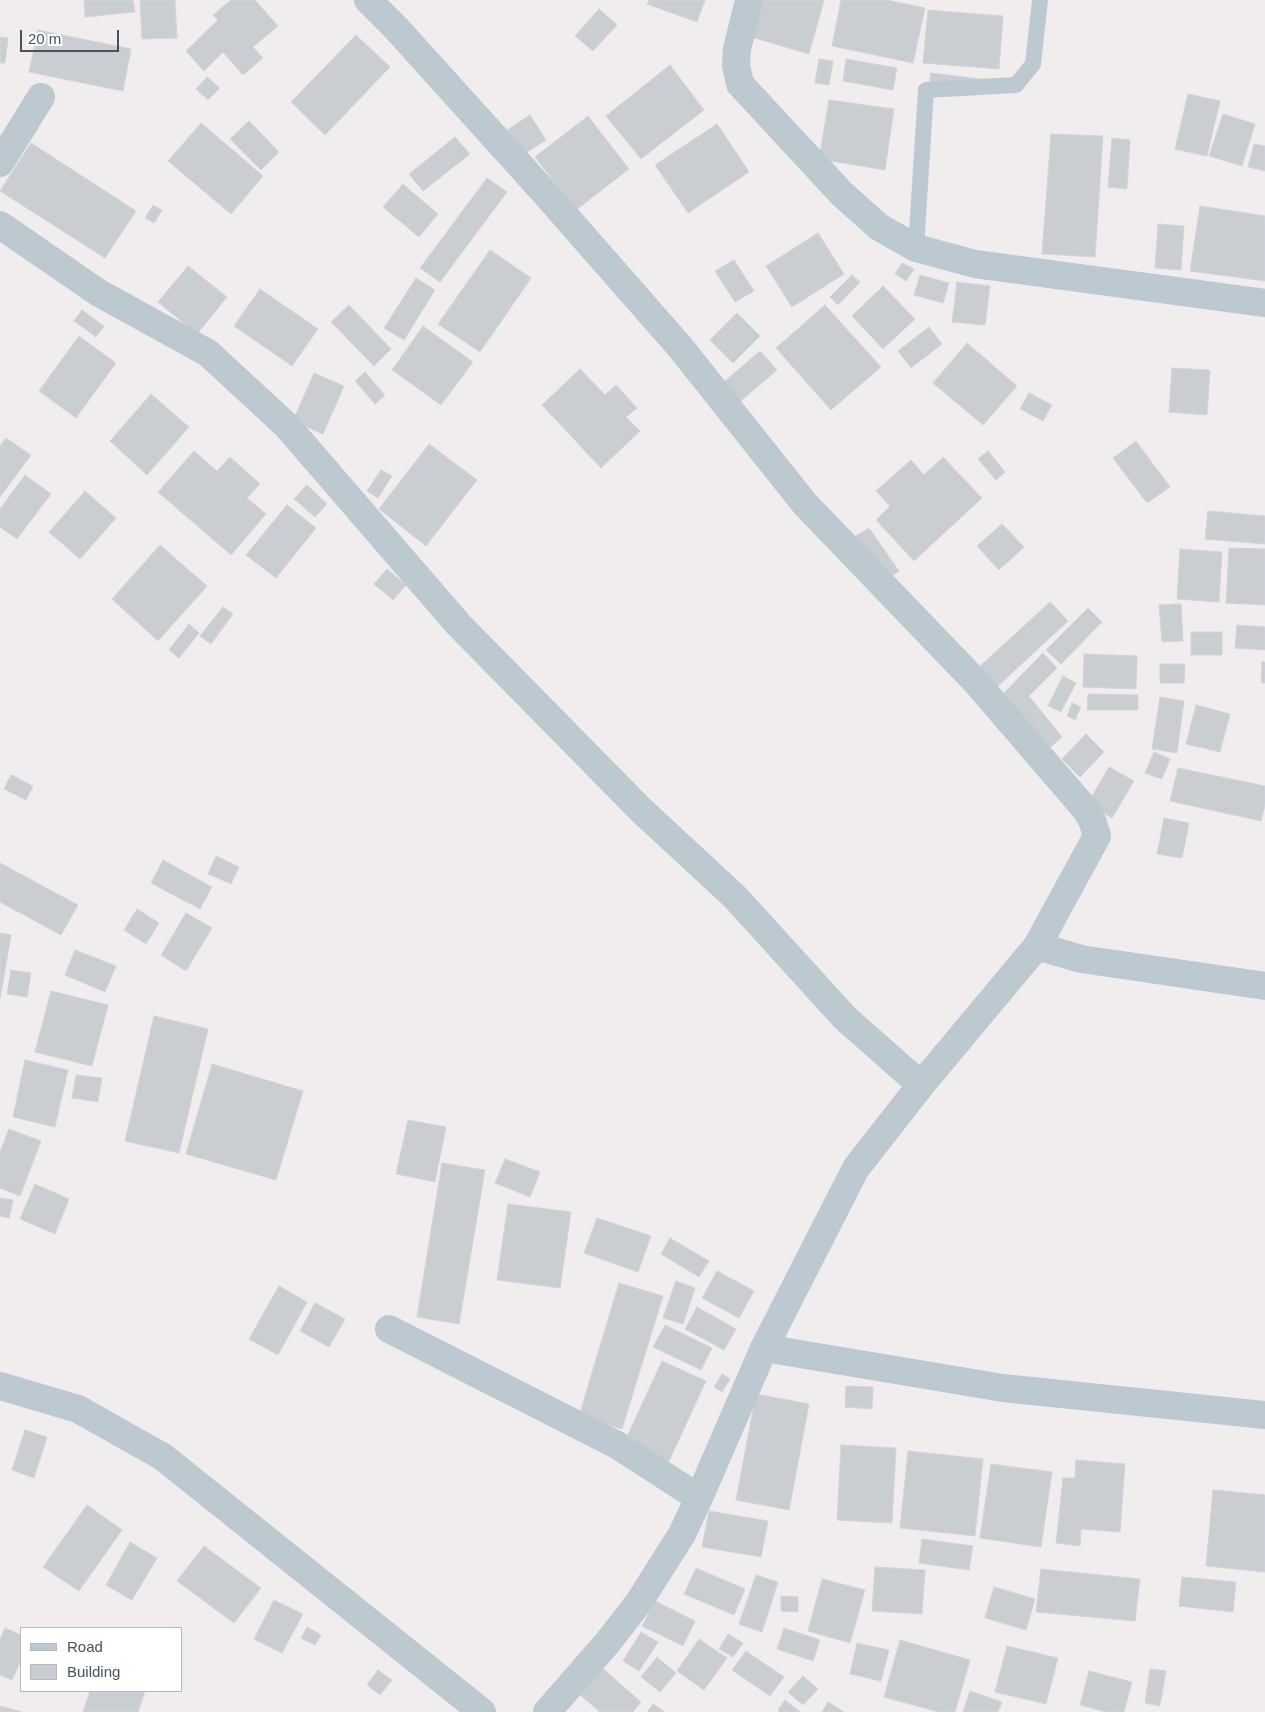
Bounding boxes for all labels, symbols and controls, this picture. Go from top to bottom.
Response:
scale bar [22,20,121,52]
text: 20 m [28,30,61,47]
legend [20,1627,182,1692]
text: Road [67,1638,103,1655]
text: Building [67,1663,120,1680]

